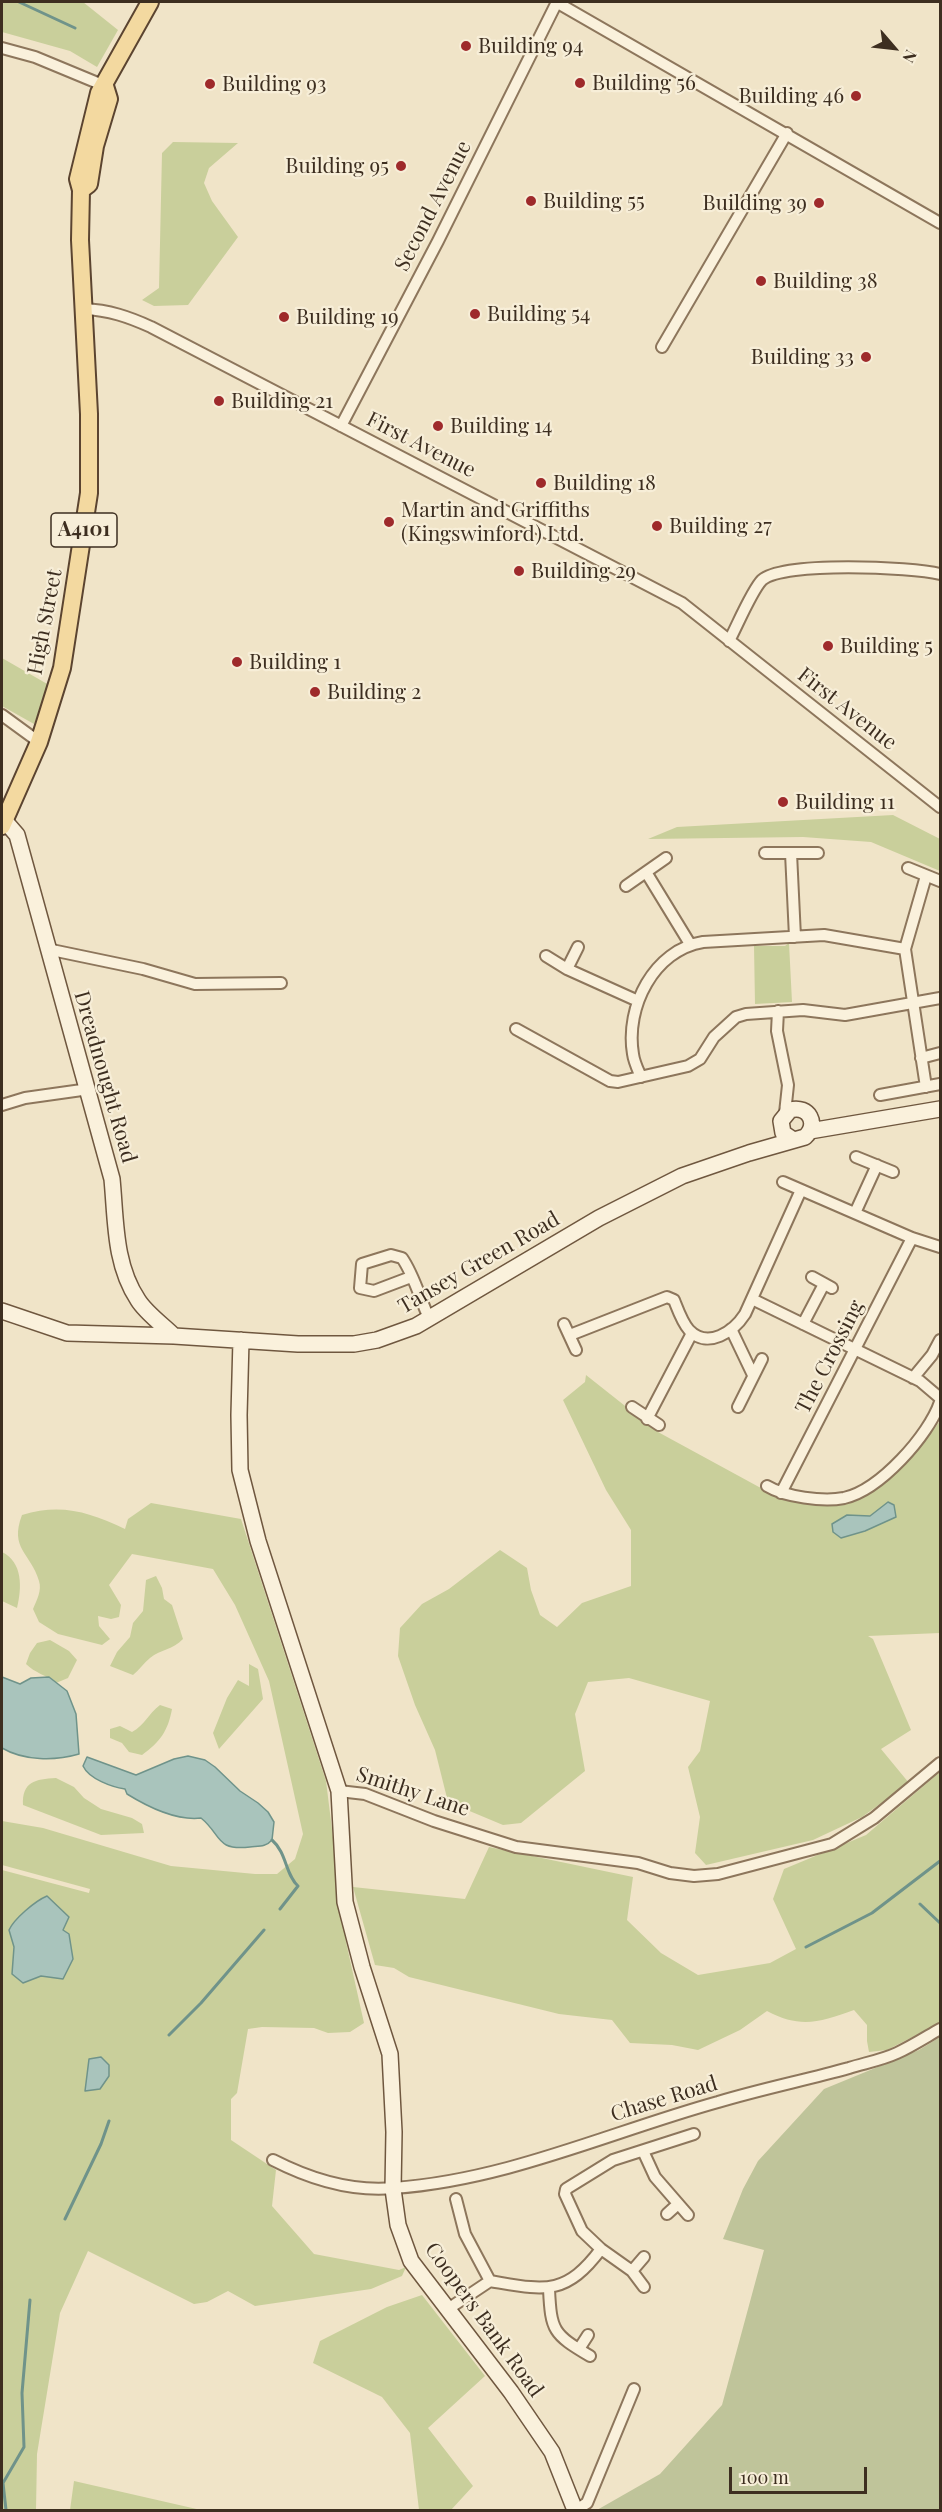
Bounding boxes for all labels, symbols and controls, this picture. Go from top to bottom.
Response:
north arrow [864,18,924,78]
place label: Building 94 [478,33,583,59]
marker: Building 94 [459,39,473,53]
text: N [898,47,922,67]
place label: Building 56 [592,70,696,96]
place label: Building 93 [222,71,326,97]
marker: Building 56 [573,76,587,90]
marker: Building 93 [203,77,217,91]
place label: Building 46 [739,83,844,109]
marker: Building 46 [849,89,863,103]
street label: Second Avenue [389,137,477,275]
place label: Building 95 [285,153,389,179]
marker: Building 95 [394,159,408,173]
place label: Building 55 [543,188,645,214]
place label: Building 39 [703,190,807,216]
marker: Building 55 [524,194,538,208]
marker: Building 39 [812,196,826,210]
place label: Building 38 [773,268,878,294]
marker: Building 38 [754,274,768,288]
place label: Building 54 [487,301,590,327]
place label: Building 19 [296,304,399,330]
marker: Building 54 [468,307,482,321]
marker: Building 19 [277,310,291,324]
place label: Building 33 [751,344,854,370]
marker: Building 33 [859,350,873,364]
place label: Building 21 [231,388,333,414]
marker: Building 21 [212,394,226,408]
street label: First Avenue [362,407,480,483]
place label: Building 14 [450,413,552,439]
marker: Building 14 [431,419,445,433]
place label: Building 18 [553,470,656,496]
marker: Building 18 [534,476,548,490]
place label: Martin and Griffiths (Kingswinford) Ltd. [401,497,590,547]
road number: A4101 [51,513,117,547]
place label: Building 27 [669,513,772,539]
marker: Martin and Griffiths (Kingswinford) Ltd. [382,515,396,529]
marker: Building 27 [650,519,664,533]
place label: Building 29 [531,558,636,584]
marker: Building 29 [512,564,526,578]
street label: High Street [22,567,68,677]
place label: Building 5 [840,633,933,659]
marker: Building 5 [821,639,835,653]
place label: Building 1 [249,649,341,675]
marker: Building 1 [230,655,244,669]
street label: First Avenue [792,663,902,755]
place label: Building 2 [327,679,421,705]
marker: Building 2 [308,685,322,699]
place label: Building 11 [795,789,895,815]
marker: Building 11 [776,795,790,809]
street label: Dreadnought Road [68,988,142,1166]
street label: Tansey Green Road [394,1207,564,1319]
street label: The Crossing [791,1296,869,1418]
street label: Smithy Lane [353,1762,473,1822]
street label: Chase Road [608,2071,720,2127]
street label: Coopers Bank Road [419,2238,549,2402]
scale bar [732,2455,870,2493]
text: 100 m [740,2465,789,2489]

